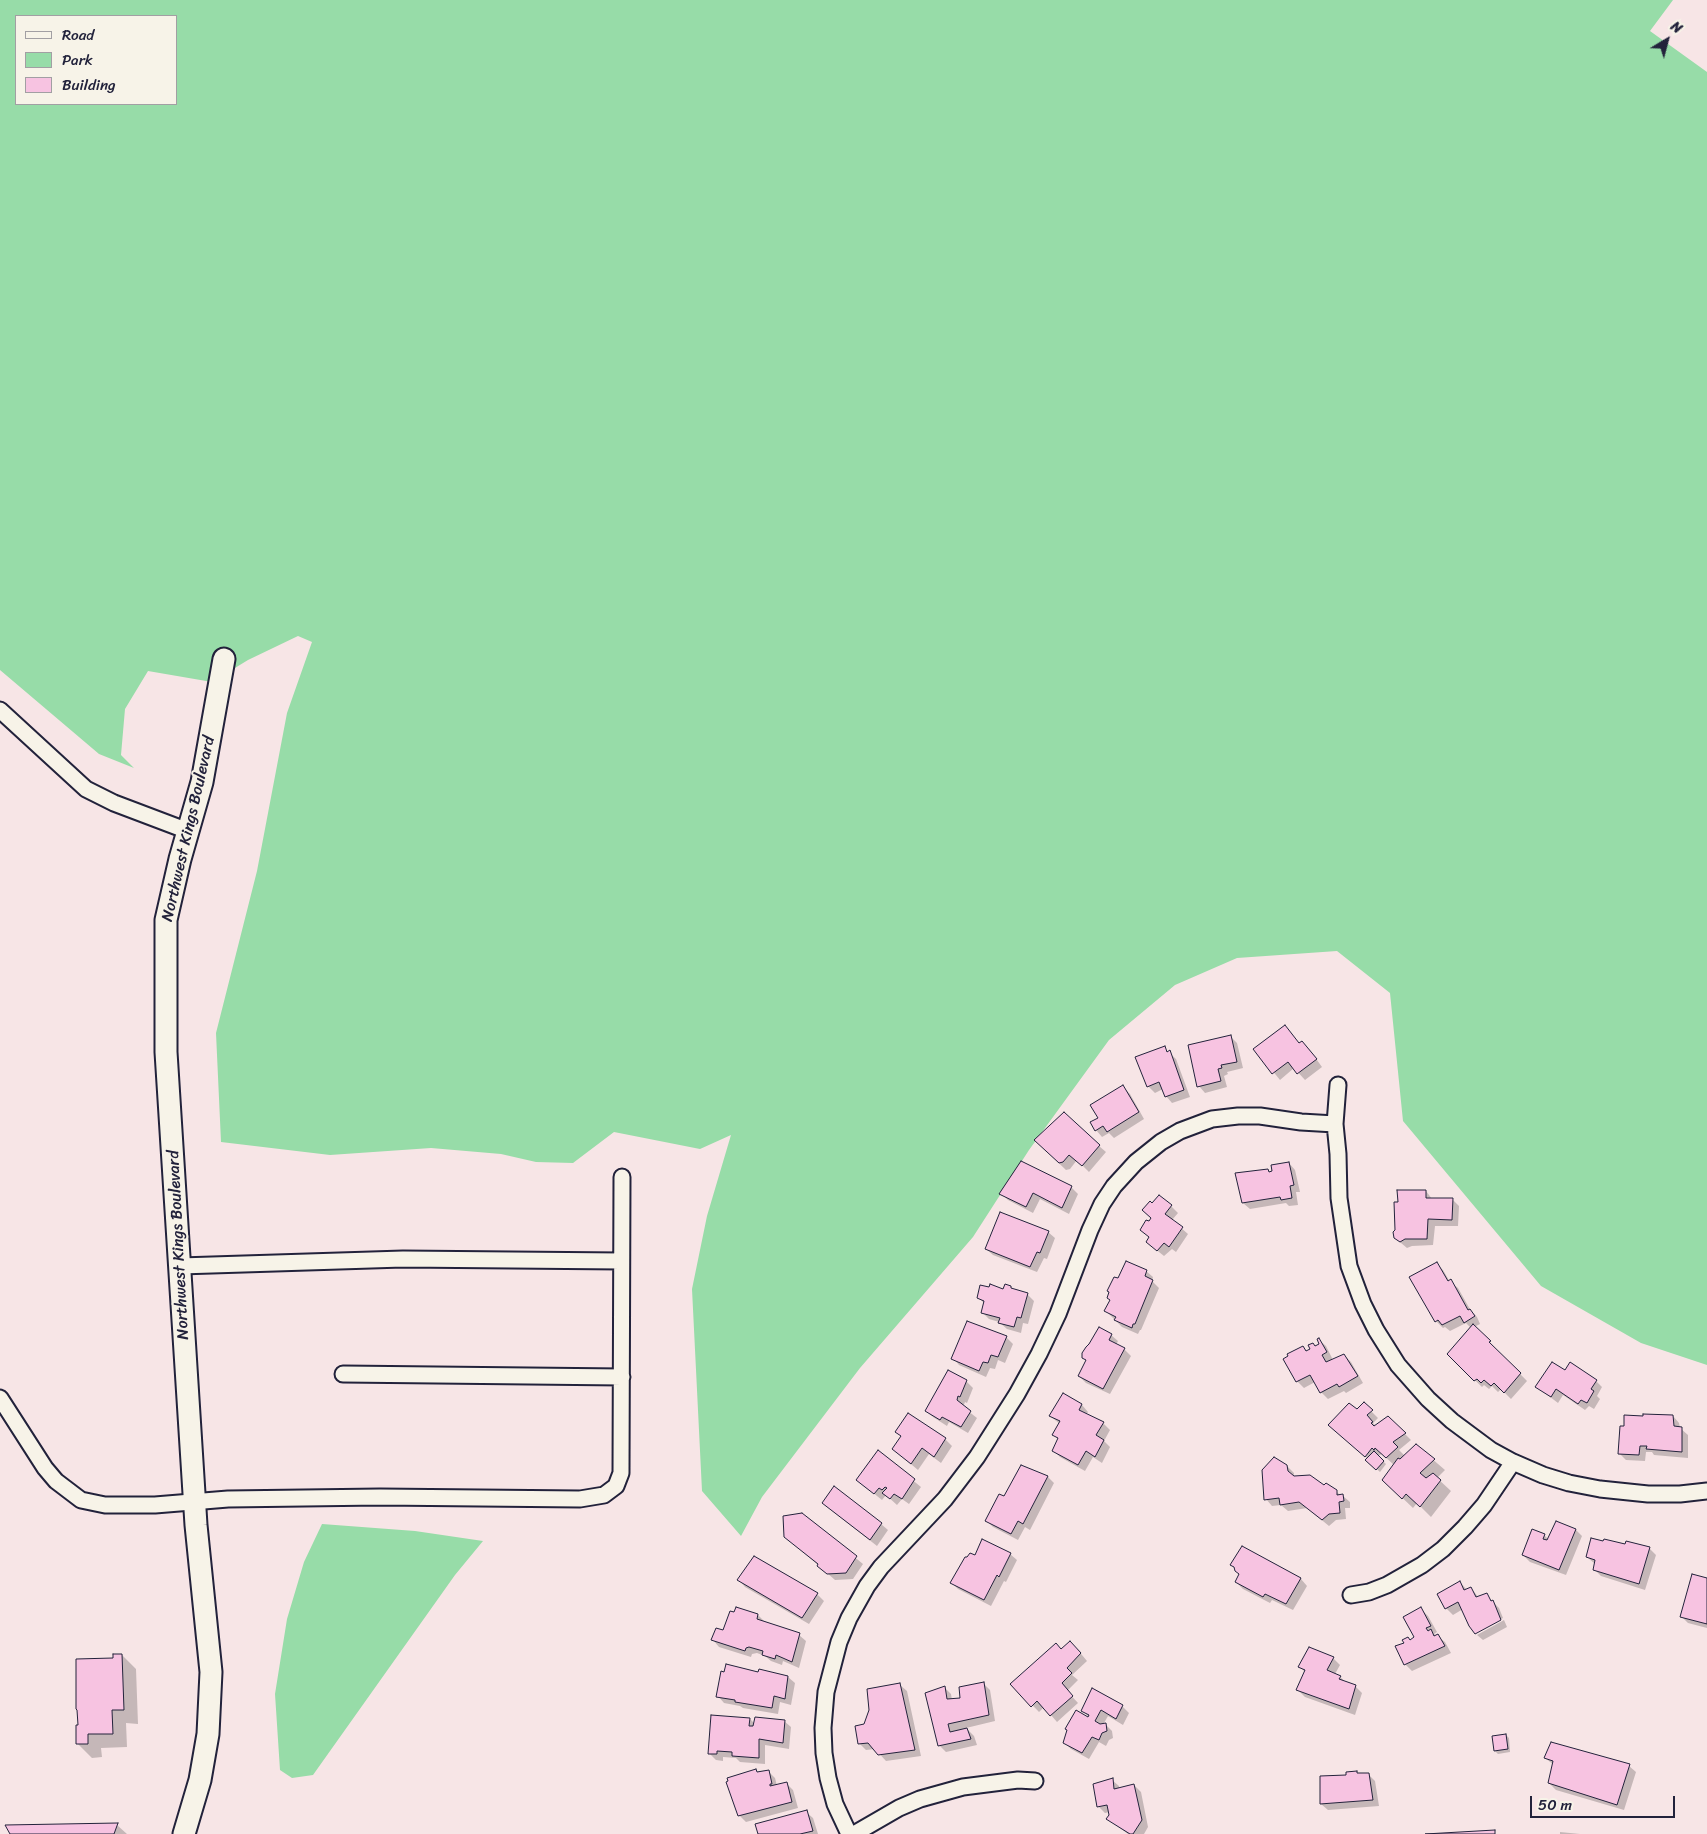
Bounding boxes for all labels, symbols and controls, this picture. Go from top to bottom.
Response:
legend [15,15,178,105]
north arrow [1642,15,1692,65]
text: N [1665,15,1688,41]
text: Road [62,22,94,48]
text: Park [62,47,93,73]
text: Building [62,72,116,98]
street label: Northwest Kings Boulevard [158,735,220,923]
street label: Northwest Kings Boulevard [164,1150,194,1340]
scale bar [1532,1786,1677,1818]
text: 50 m [1538,1792,1572,1818]

